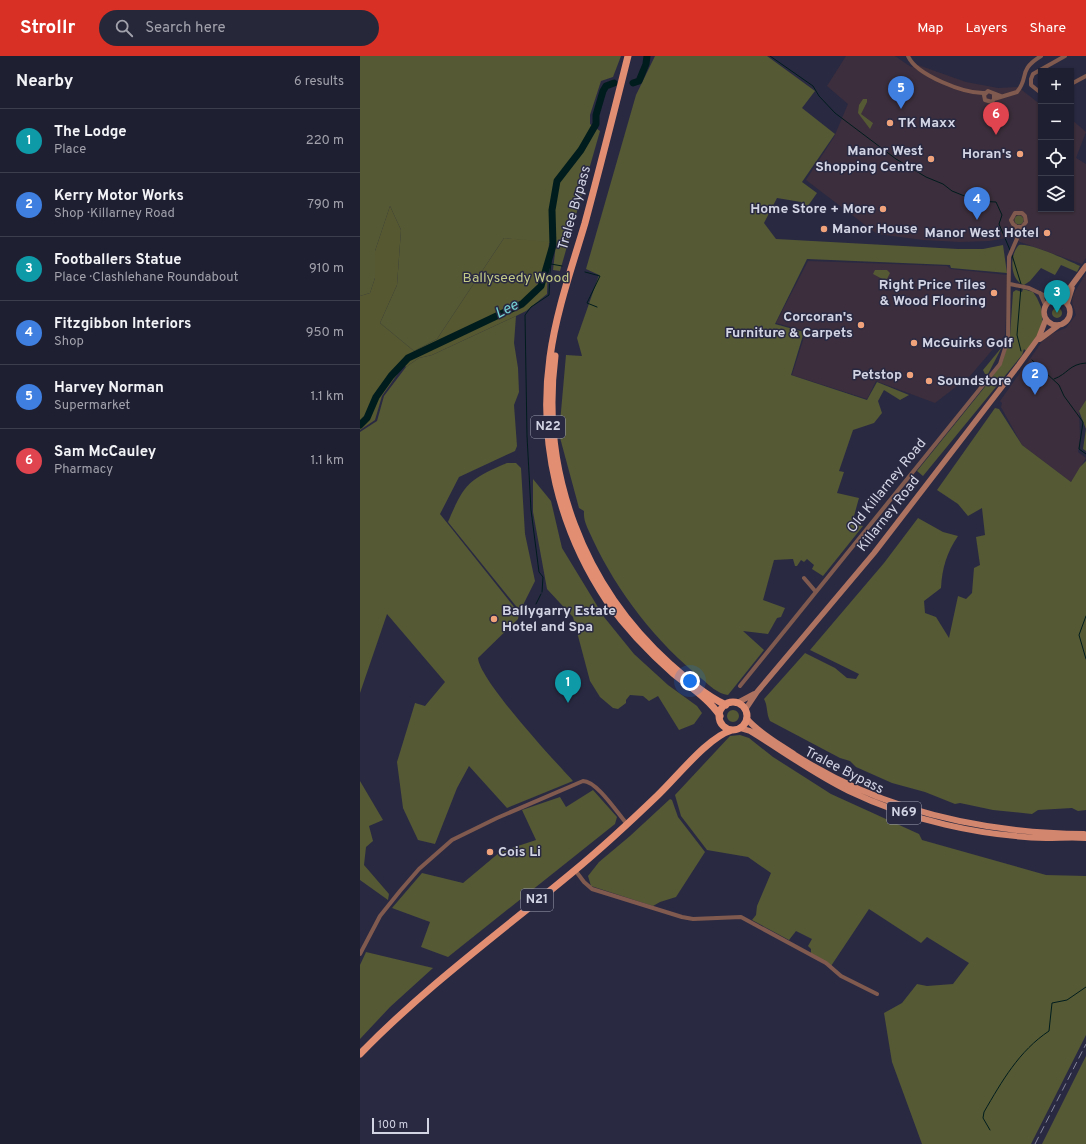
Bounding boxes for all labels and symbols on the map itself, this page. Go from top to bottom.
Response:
pin: 5 [888,76,914,109]
pin: 6 [983,102,1009,135]
place label: TK Maxx [898,115,956,132]
marker: TK Maxx [885,118,895,128]
place label: Manor West Shopping Centre [815,143,923,176]
place label: Horan's [962,146,1012,163]
marker: Horan's [1015,149,1025,159]
marker: Manor West Shopping Centre [926,154,936,164]
street label: Tralee Bypass [555,164,595,252]
pin: 4 [964,187,990,220]
place label: Home Store + More [750,201,875,218]
marker: Home Store + More [878,204,888,214]
place label: Manor House [832,221,918,238]
marker: Manor House [819,224,829,234]
place label: Manor West Hotel [924,225,1039,242]
marker: Manor West Hotel [1042,228,1052,238]
park label: Ballyseedy Wood [463,270,569,287]
place label: Right Price Tiles & Wood Flooring [879,277,986,310]
pin: 3 [1044,280,1070,313]
marker: Right Price Tiles & Wood Flooring [989,288,999,298]
water label: Lee [492,296,522,324]
place label: Corcoran's Furniture & Carpets [725,309,853,342]
marker: Corcoran's Furniture & Carpets [856,320,866,330]
place label: McGuirks Golf [922,335,1013,352]
marker: McGuirks Golf [909,338,919,348]
pin: 2 [1022,362,1048,395]
place label: Petstop [852,367,902,384]
marker: Petstop [905,370,915,380]
place label: Soundstore [937,373,1011,390]
marker: Soundstore [924,376,934,386]
road number: N22 [531,416,565,438]
street label: Old Killarney Road [844,435,930,537]
street label: Killarney Road [854,473,924,555]
place label: Ballygarry Estate Hotel and Spa [502,603,616,636]
marker: Ballygarry Estate Hotel and Spa [489,614,499,624]
pin: 1 [555,670,581,703]
your location [680,671,700,691]
street label: Tralee Bypass [802,744,886,798]
road number: N69 [887,802,921,824]
place label: Cois Li [498,844,541,861]
marker: Cois Li [485,847,495,857]
road number: N21 [521,889,553,911]
scale bar [372,1116,429,1135]

